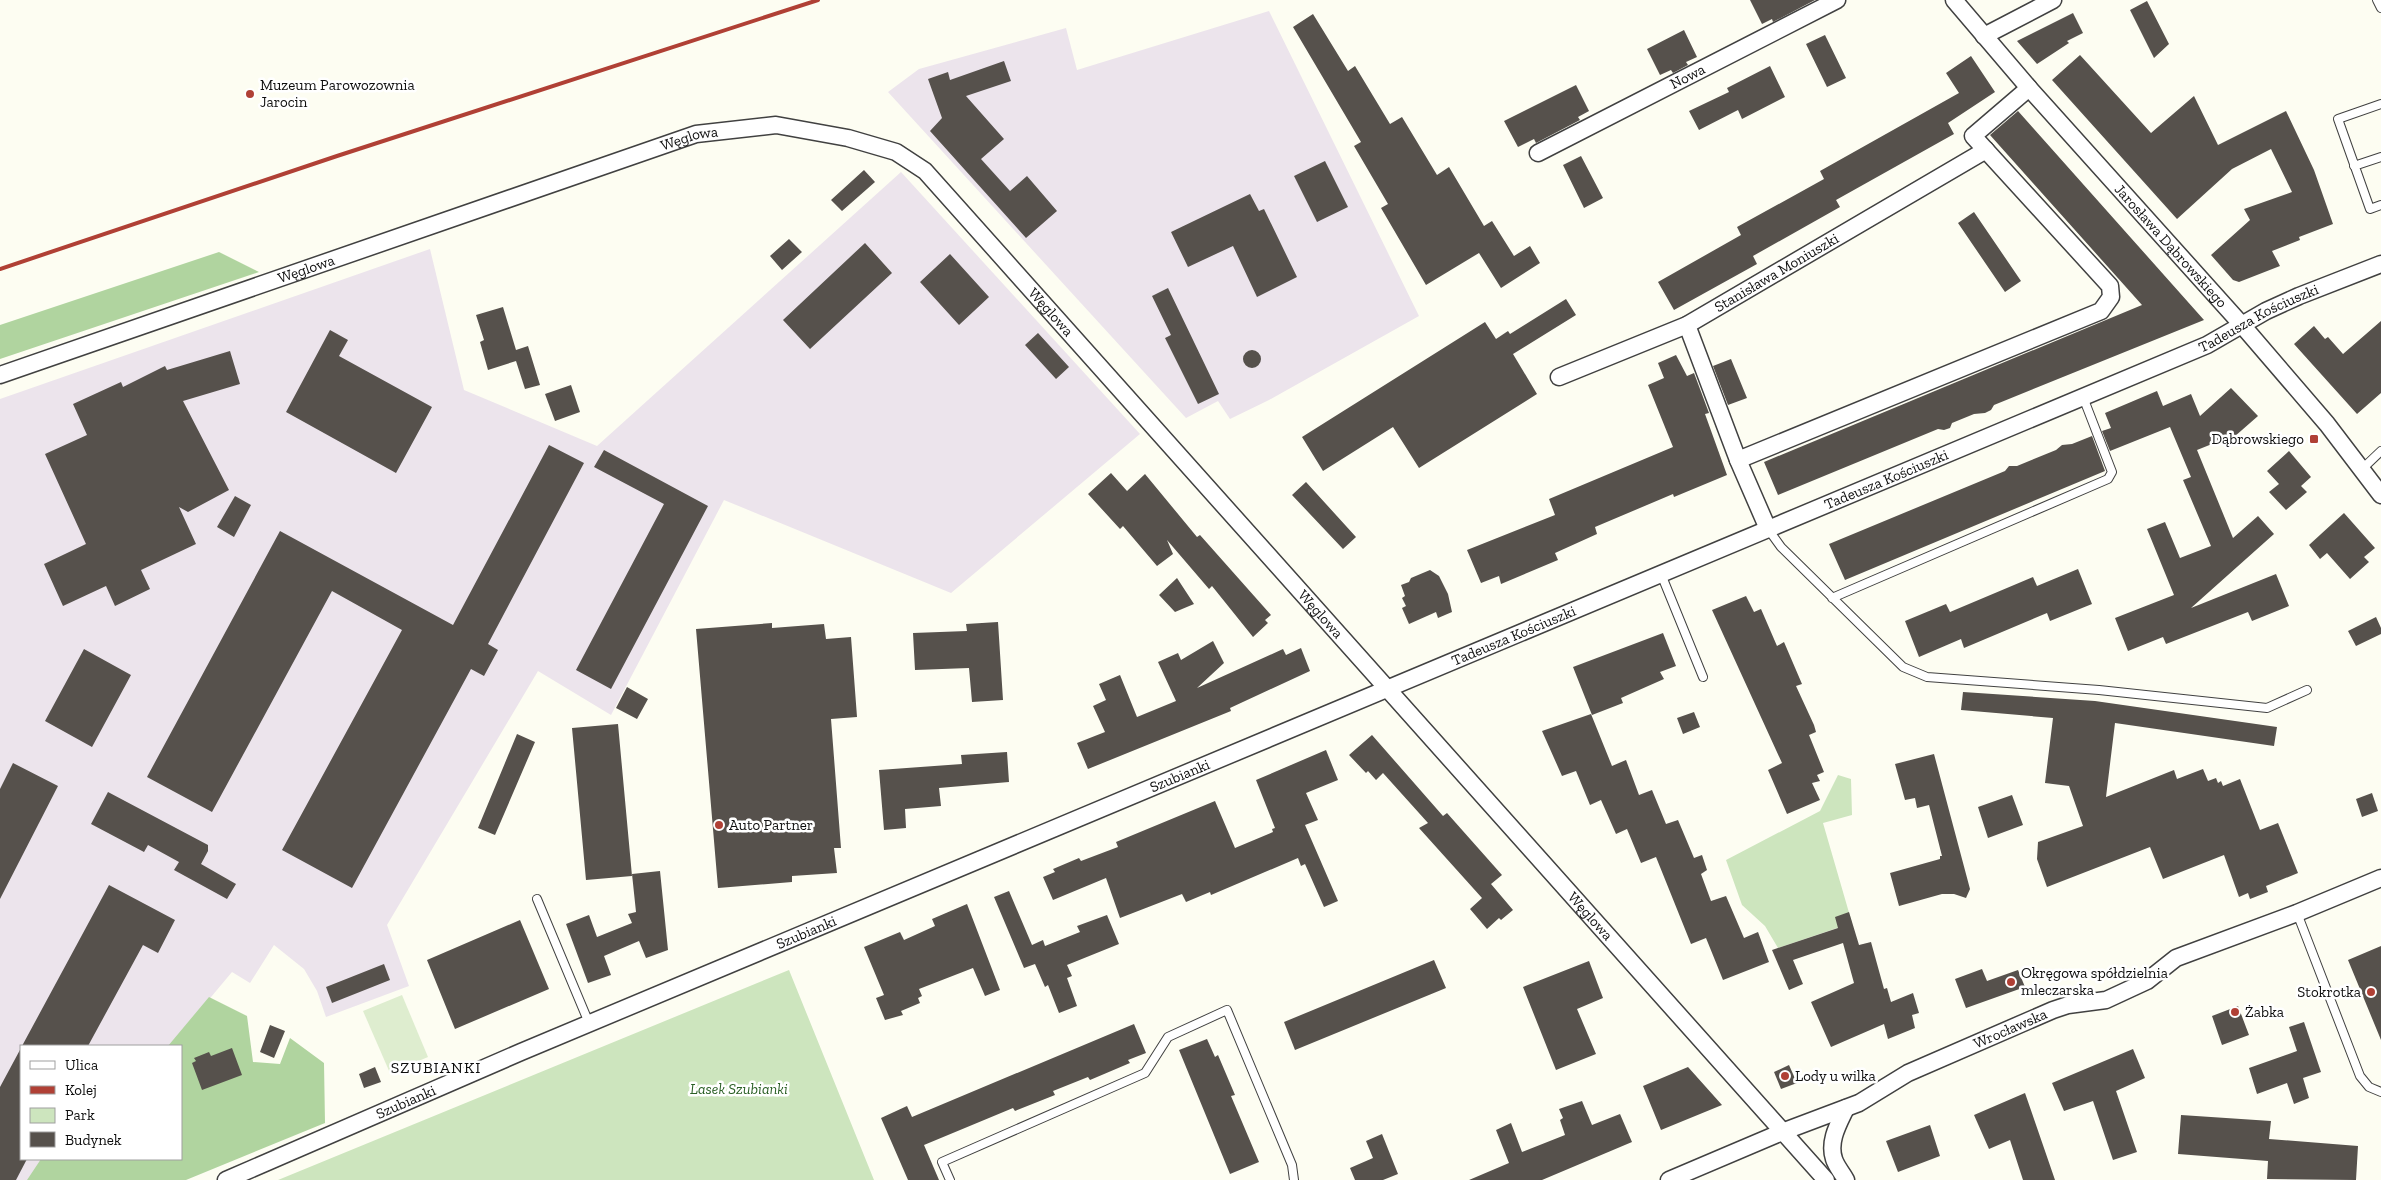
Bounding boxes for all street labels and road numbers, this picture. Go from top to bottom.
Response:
street label: Nowa [1667,60,1708,93]
street label: Węglowa [658,123,719,155]
street label: Jarosława Dąbrowskiego [2111,180,2231,312]
street label: Stanisława Moniuszki [1711,229,1842,316]
street label: Węglowa [275,251,337,287]
street label: Tadeusza Kościuszki [2196,280,2321,356]
street label: Węglowa [1025,284,1077,340]
street label: Tadeusza Kościuszki [1822,446,1951,513]
street label: Węglowa [1294,586,1347,642]
street label: Tadeusza Kościuszki [1449,602,1578,670]
street label: Szubianki [1147,755,1213,796]
street label: Węglowa [1564,888,1617,944]
street label: Szubianki [774,912,839,953]
street label: Wrocławska [1971,1005,2050,1052]
street label: Szubianki [373,1081,438,1123]

